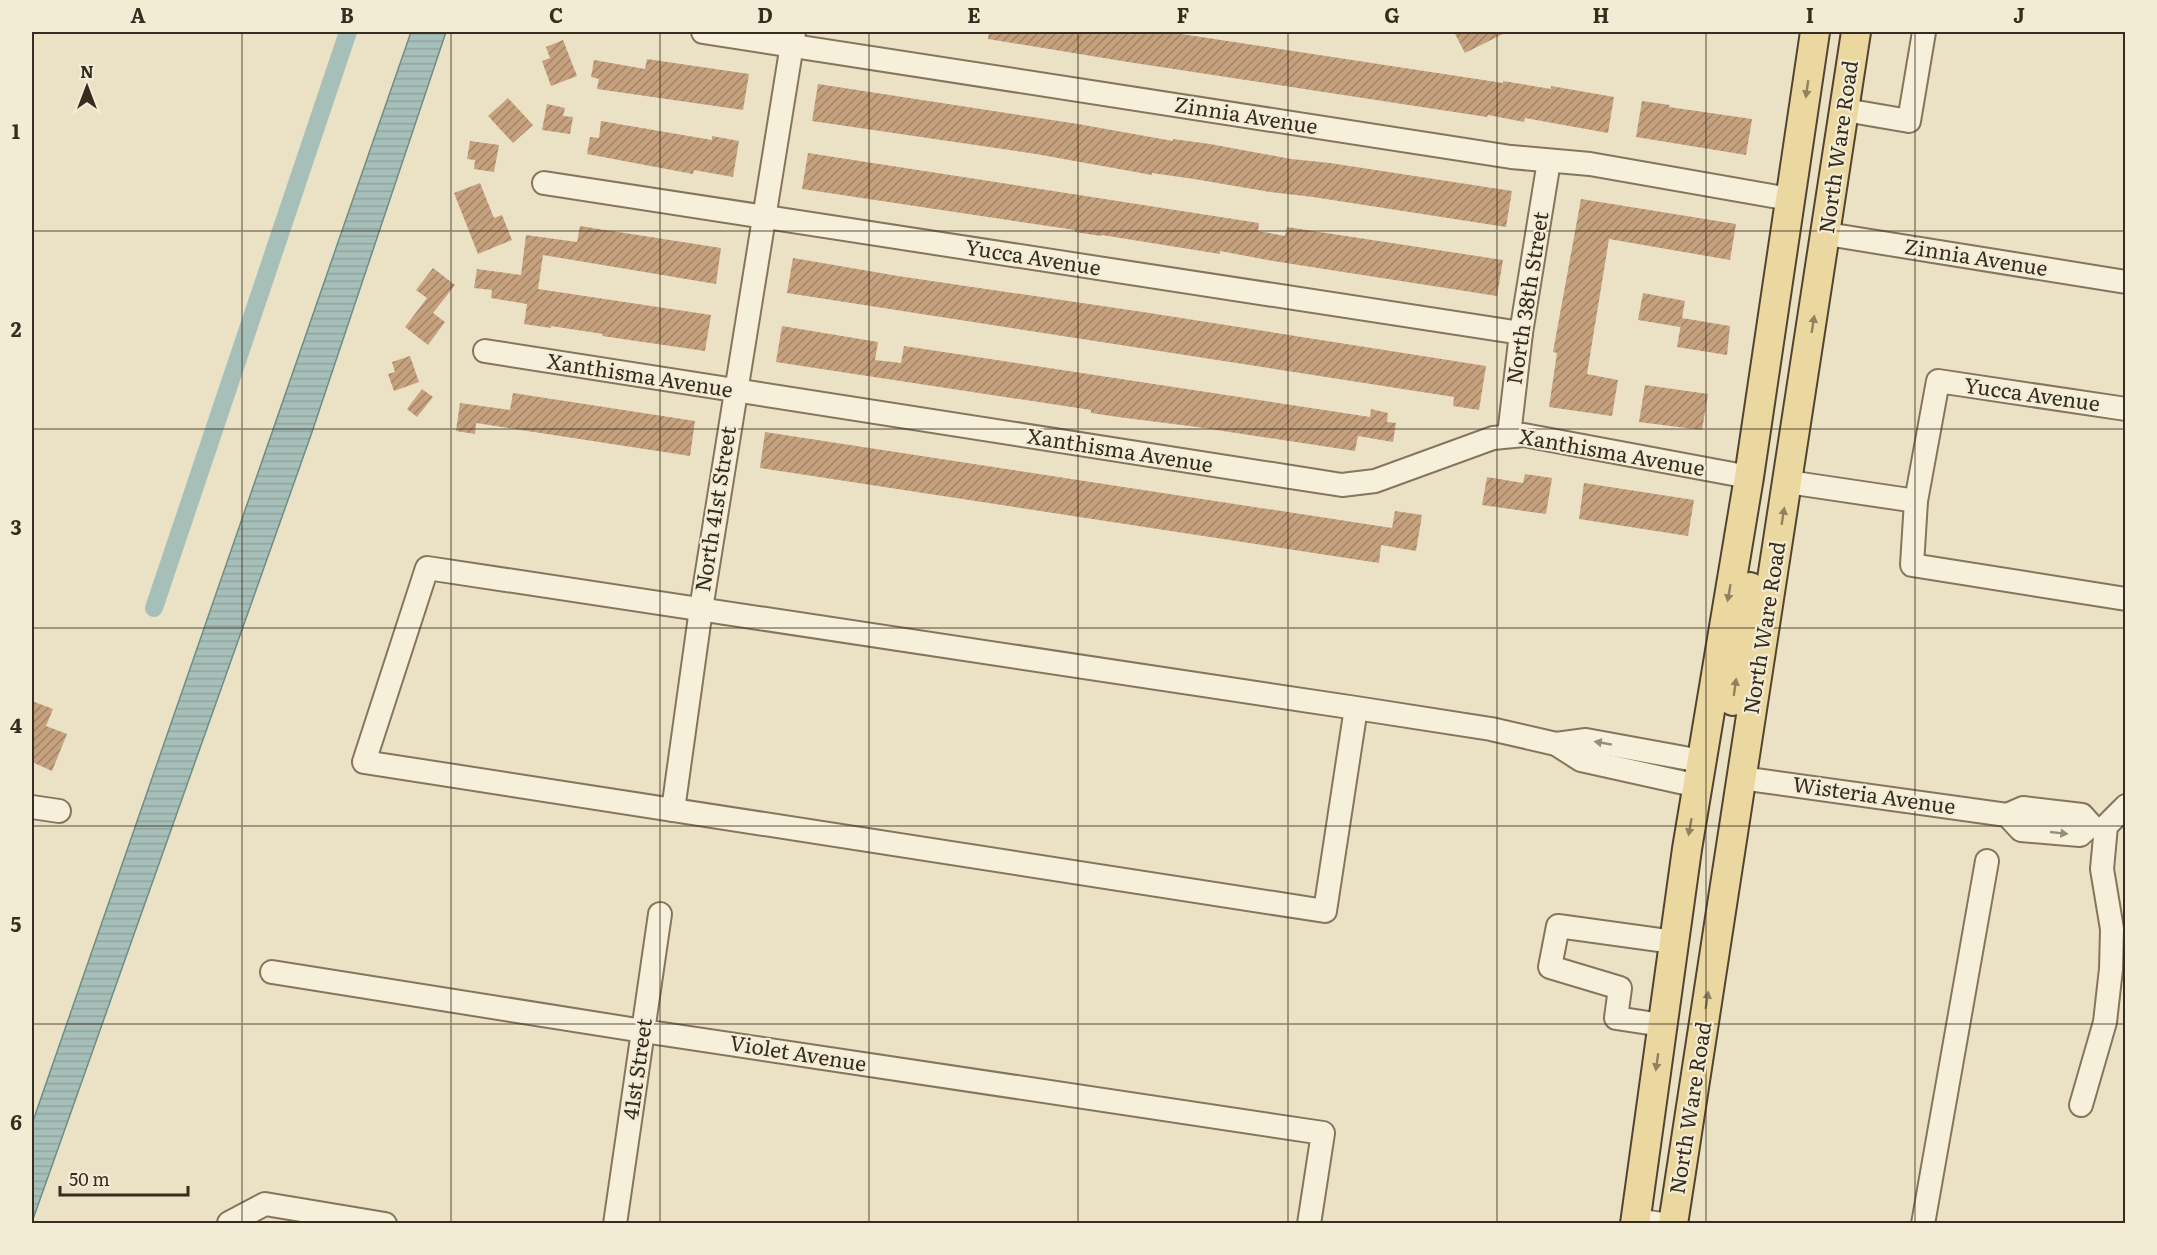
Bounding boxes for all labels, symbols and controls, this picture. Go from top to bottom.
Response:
text: A [130,0,146,29]
text: B [340,0,354,29]
text: C [549,0,563,29]
text: D [757,0,773,29]
text: E [967,0,981,29]
text: F [1177,0,1190,29]
text: G [1384,0,1400,29]
text: H [1593,0,1609,29]
text: I [1806,0,1814,29]
text: J [2013,0,2025,29]
north arrow [57,57,117,117]
street label: North Ware Road [1809,58,1864,235]
text: N [80,59,94,83]
one-way arrow [1802,80,1812,99]
street label: Zinnia Avenue [1173,87,1320,140]
text: 1 [12,115,20,145]
street label: North 38th Street [1497,208,1555,386]
street label: Zinnia Avenue [1903,229,2050,282]
street label: Yucca Avenue [963,230,1103,282]
text: 2 [11,313,22,343]
one-way arrow [1808,314,1817,333]
street label: Xanthisma Avenue [545,344,736,404]
street label: Yucca Avenue [1962,368,2102,417]
street label: Xanthisma Avenue [1025,419,1216,479]
street label: Xanthisma Avenue [1517,419,1708,482]
street label: North 41st Street [685,423,742,594]
one-way arrow [1779,507,1788,526]
text: 3 [10,511,22,541]
street label: North Ware Road [1734,539,1792,716]
one-way arrow [1725,584,1734,603]
one-way arrow [1731,677,1740,696]
text: 4 [10,709,22,739]
one-way arrow [1593,738,1612,747]
street label: Wisteria Avenue [1791,767,1958,820]
one-way arrow [1686,818,1695,837]
one-way arrow [2050,828,2069,838]
text: 5 [11,908,22,938]
one-way arrow [1703,990,1712,1009]
street label: 41st Street [613,1015,658,1121]
street label: North Ware Road [1660,1019,1718,1196]
street label: Violet Avenue [728,1025,869,1078]
one-way arrow [1653,1053,1662,1072]
text: 6 [10,1106,22,1136]
scale bar [60,1159,188,1197]
text: 50 m [69,1165,110,1192]

